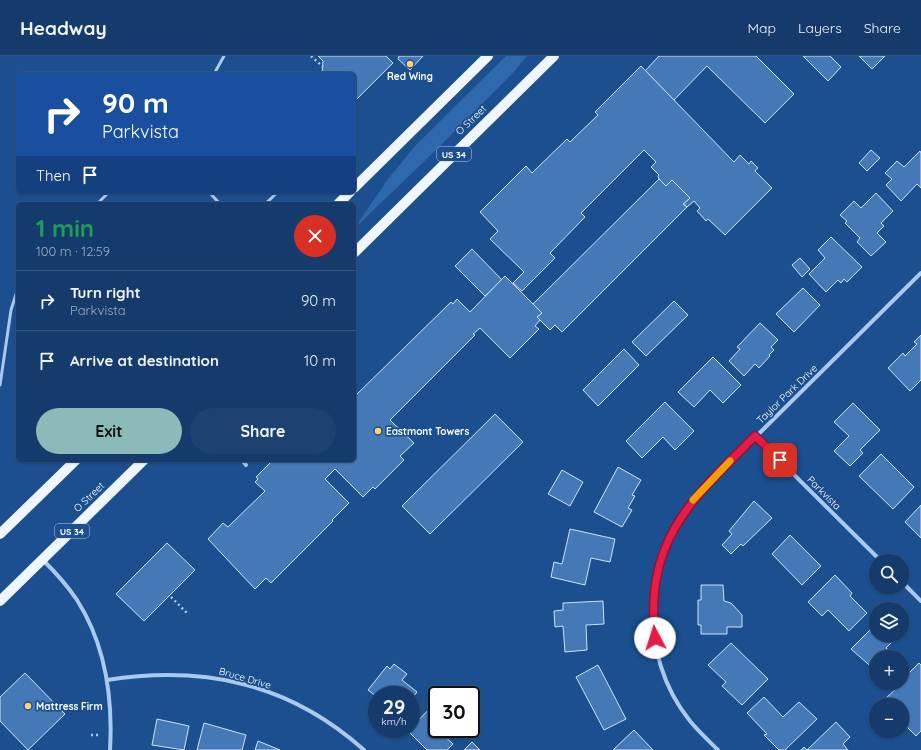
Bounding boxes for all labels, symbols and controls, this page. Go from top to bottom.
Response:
text: Headway [20,16,107,40]
text: Map [747,19,776,37]
text: Layers [798,19,842,37]
text: Share [864,19,901,37]
marker: Red Wing [405,59,415,69]
place label: Red Wing [387,70,433,83]
text: 90 m [102,85,169,120]
icon: right [36,88,88,140]
street label: O Street [453,102,490,138]
text: Parkvista [102,120,179,143]
road number: US 34 [437,147,471,161]
icon: arrive [79,164,101,186]
text: Then [36,166,71,185]
text: 1 min [36,213,94,243]
button: close [294,215,336,257]
text: 100 m · 12:59 [36,243,110,259]
text: Turn right [70,283,141,302]
icon: right [36,290,58,312]
text: 90 m [301,291,336,310]
text: Parkvista [70,302,126,318]
icon: arrive [36,350,58,372]
text: Arrive at destination [70,351,219,370]
text: 10 m [304,351,336,370]
street label: Taylor Park Drive [754,361,820,426]
button: Exit [36,408,182,454]
button: Share [190,408,336,454]
place label: Eastmont Towers [386,425,469,438]
marker: Eastmont Towers [373,426,383,436]
pin [763,443,797,477]
icon: arrive [769,449,791,471]
street label: Parkvista [804,473,844,513]
street label: O Street [71,479,108,515]
road number: US 34 [55,524,89,538]
map controls [869,554,909,738]
button: search [869,554,909,594]
button: layers [869,602,909,642]
position arrow [634,617,676,659]
button: + [869,650,909,690]
street label: Bruce Drive [217,664,273,692]
speed limit sign: 30 [428,686,480,738]
text: 29 [383,694,405,719]
button: − [869,698,909,738]
place label: Mattress Firm [36,700,103,713]
marker: Mattress Firm [23,701,33,711]
text: km/h [381,715,407,728]

